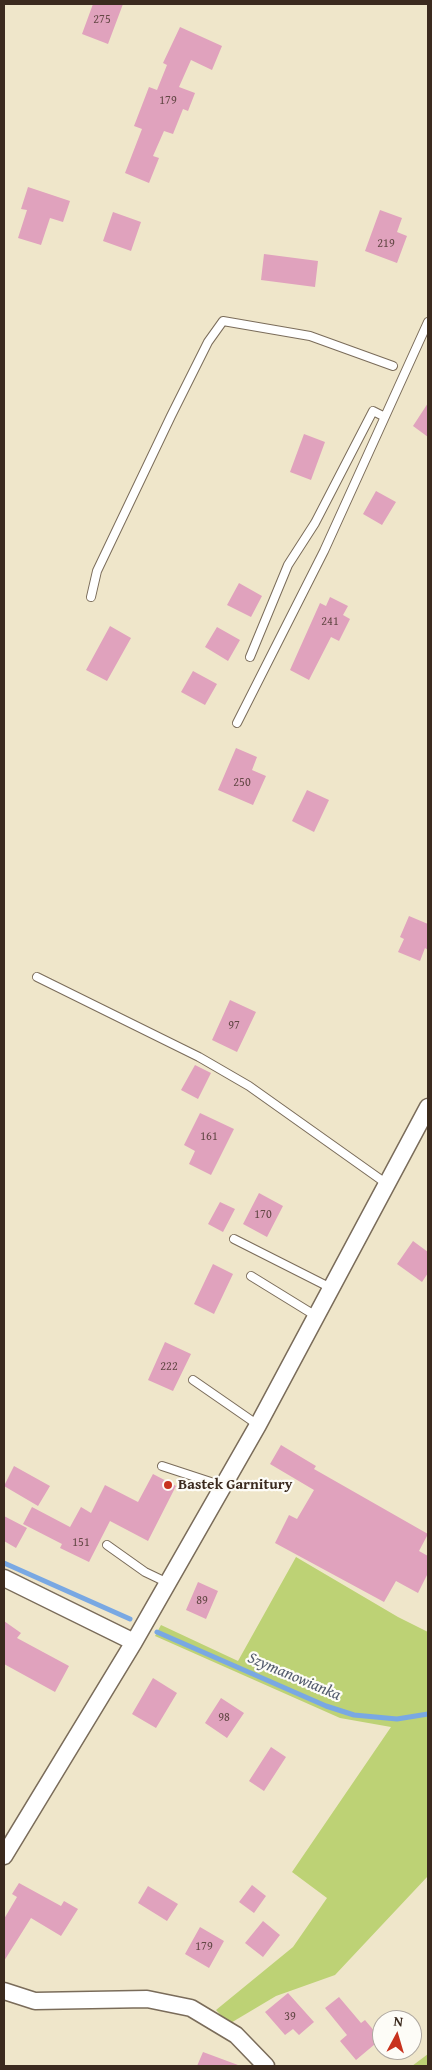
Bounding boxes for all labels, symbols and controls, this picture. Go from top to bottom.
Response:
house number: 275 [93,13,111,27]
house number: 179 [159,94,177,108]
house number: 219 [377,237,395,251]
house number: 241 [321,615,339,629]
house number: 250 [233,776,251,790]
house number: 97 [228,1019,240,1033]
house number: 161 [200,1130,218,1144]
house number: 170 [254,1208,272,1222]
house number: 222 [160,1360,178,1374]
place label: Bastek Garnitury [178,1476,292,1494]
marker: Bastek Garnitury [162,1479,174,1491]
house number: 151 [72,1536,90,1550]
house number: 89 [196,1594,208,1608]
water label: Szymanowianka [245,1649,343,1705]
house number: 98 [218,1711,230,1725]
house number: 179 [195,1940,213,1954]
house number: 39 [284,2010,296,2024]
north arrow [372,2010,422,2060]
text: N [393,2011,404,2032]

